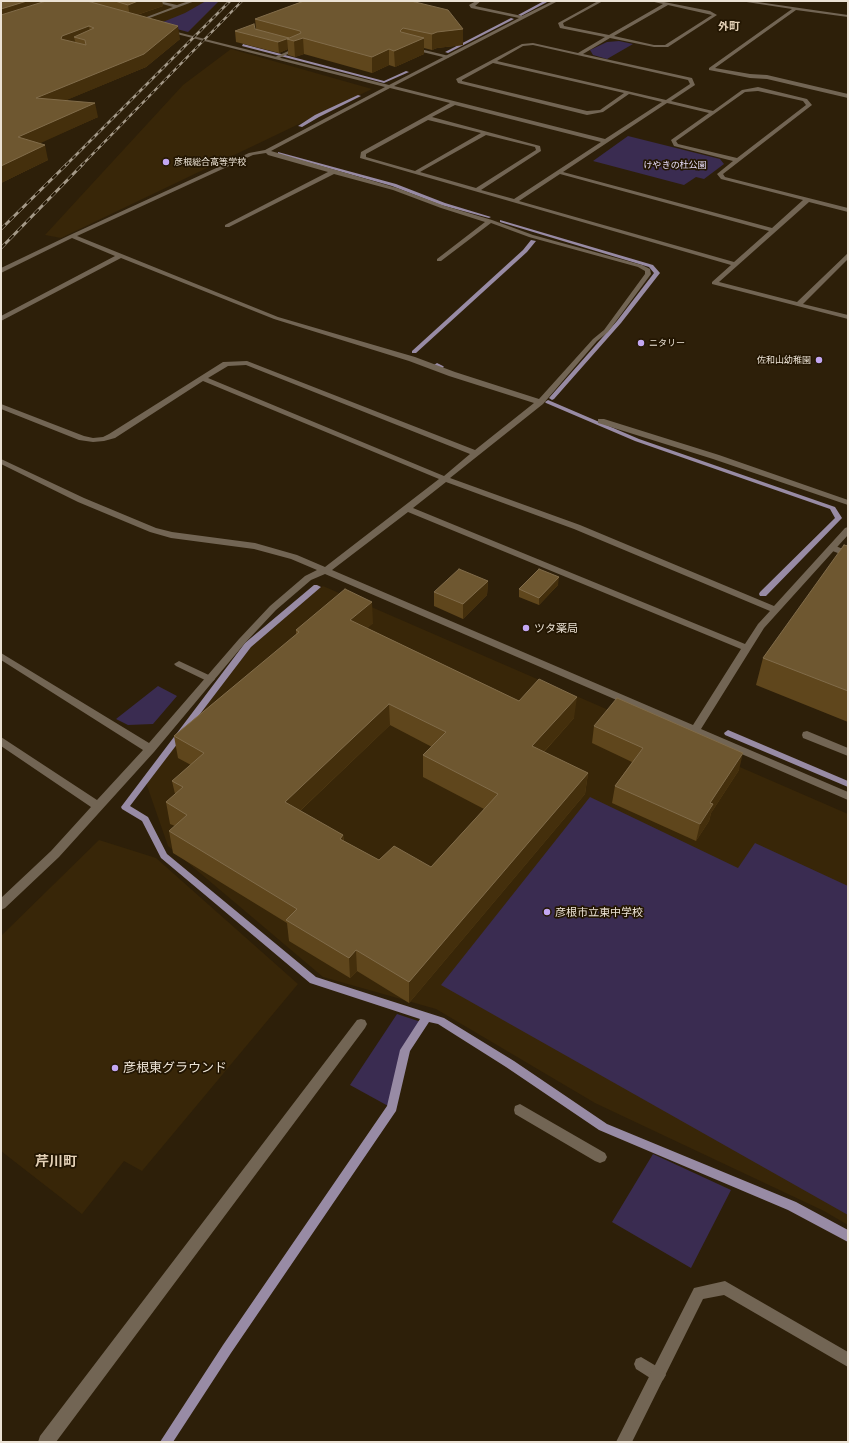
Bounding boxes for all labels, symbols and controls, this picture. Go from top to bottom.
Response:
district label: 外町 [718,19,740,33]
marker: 彦根総合高等学校 [161,157,171,167]
place label: 彦根総合高等学校 [174,157,246,167]
park label: けやきの杜公園 [644,160,706,170]
marker: ニタリー [636,338,646,348]
place label: ニタリー [649,338,685,348]
place label: 佐和山幼稚園 [757,355,811,365]
marker: 佐和山幼稚園 [814,355,824,365]
place label: ツタ薬局 [534,621,578,635]
marker: ツタ薬局 [521,623,531,633]
place label: 彦根市立東中学校 [555,905,643,919]
marker: 彦根市立東中学校 [542,907,552,917]
place label: 彦根東グラウンド [123,1060,227,1076]
marker: 彦根東グラウンド [110,1063,120,1073]
district label: 芹川町 [35,1153,77,1169]

